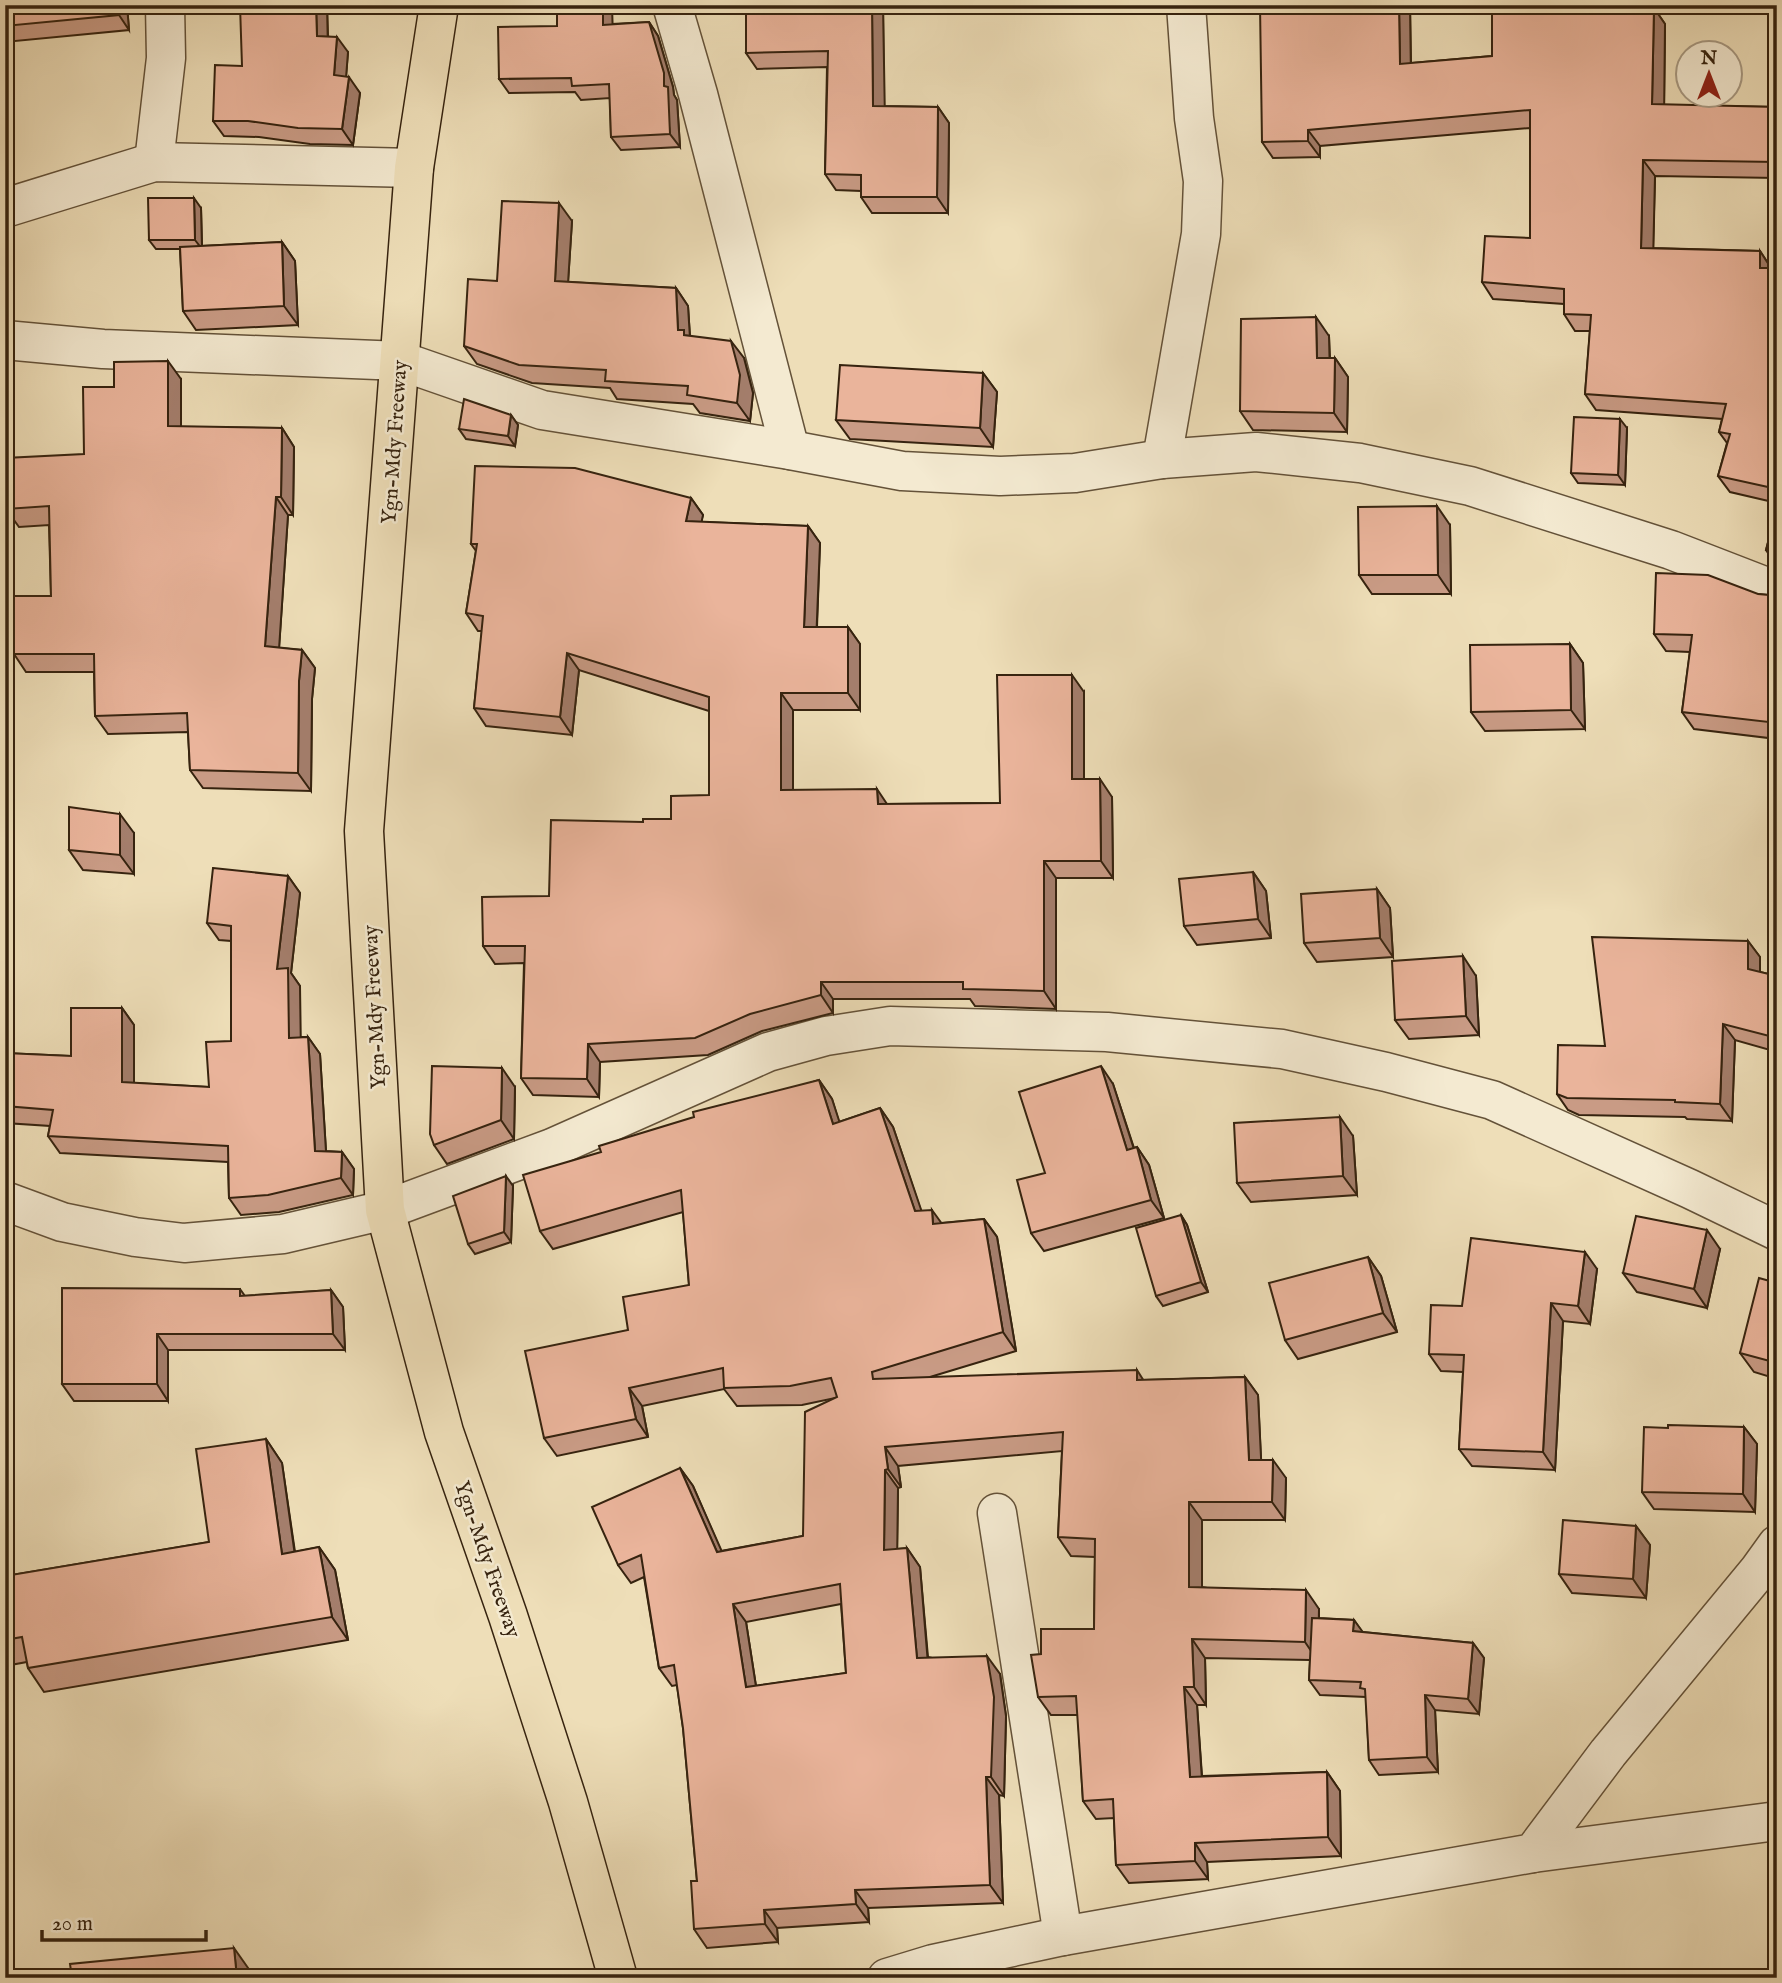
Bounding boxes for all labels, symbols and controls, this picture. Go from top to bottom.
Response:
north arrow [1674,38,1744,108]
text: N [1700,47,1718,71]
street label: Ygn-Mdy Freeway [376,359,415,525]
street label: Ygn-Mdy Freeway [358,924,393,1090]
street label: Ygn-Mdy Freeway [447,1477,526,1642]
scale bar [42,1899,206,1943]
text: 20 m [52,1911,93,1938]

